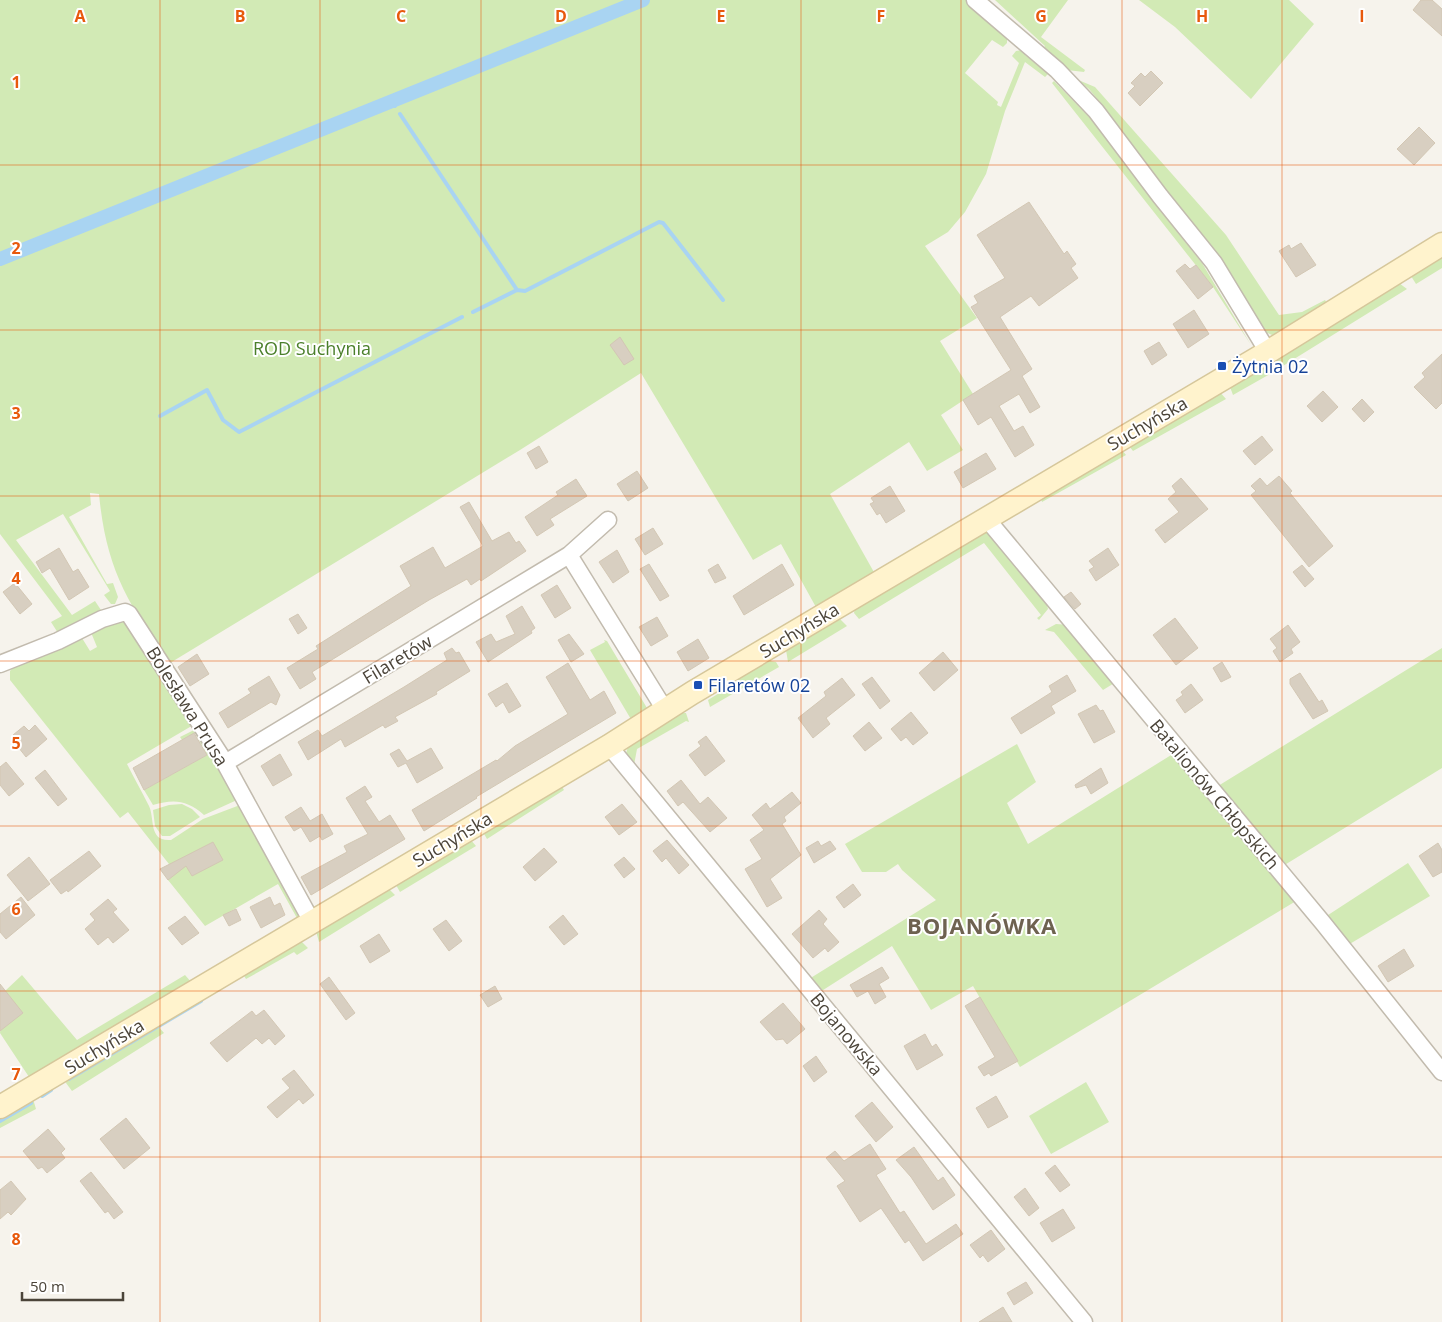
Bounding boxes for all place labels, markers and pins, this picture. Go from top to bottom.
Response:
place label: Żytnia 02 [1232,354,1309,378]
marker: Żytnia 02 [1216,360,1228,372]
place label: Filaretów 02 [708,673,810,697]
marker: Filaretów 02 [692,679,704,691]

